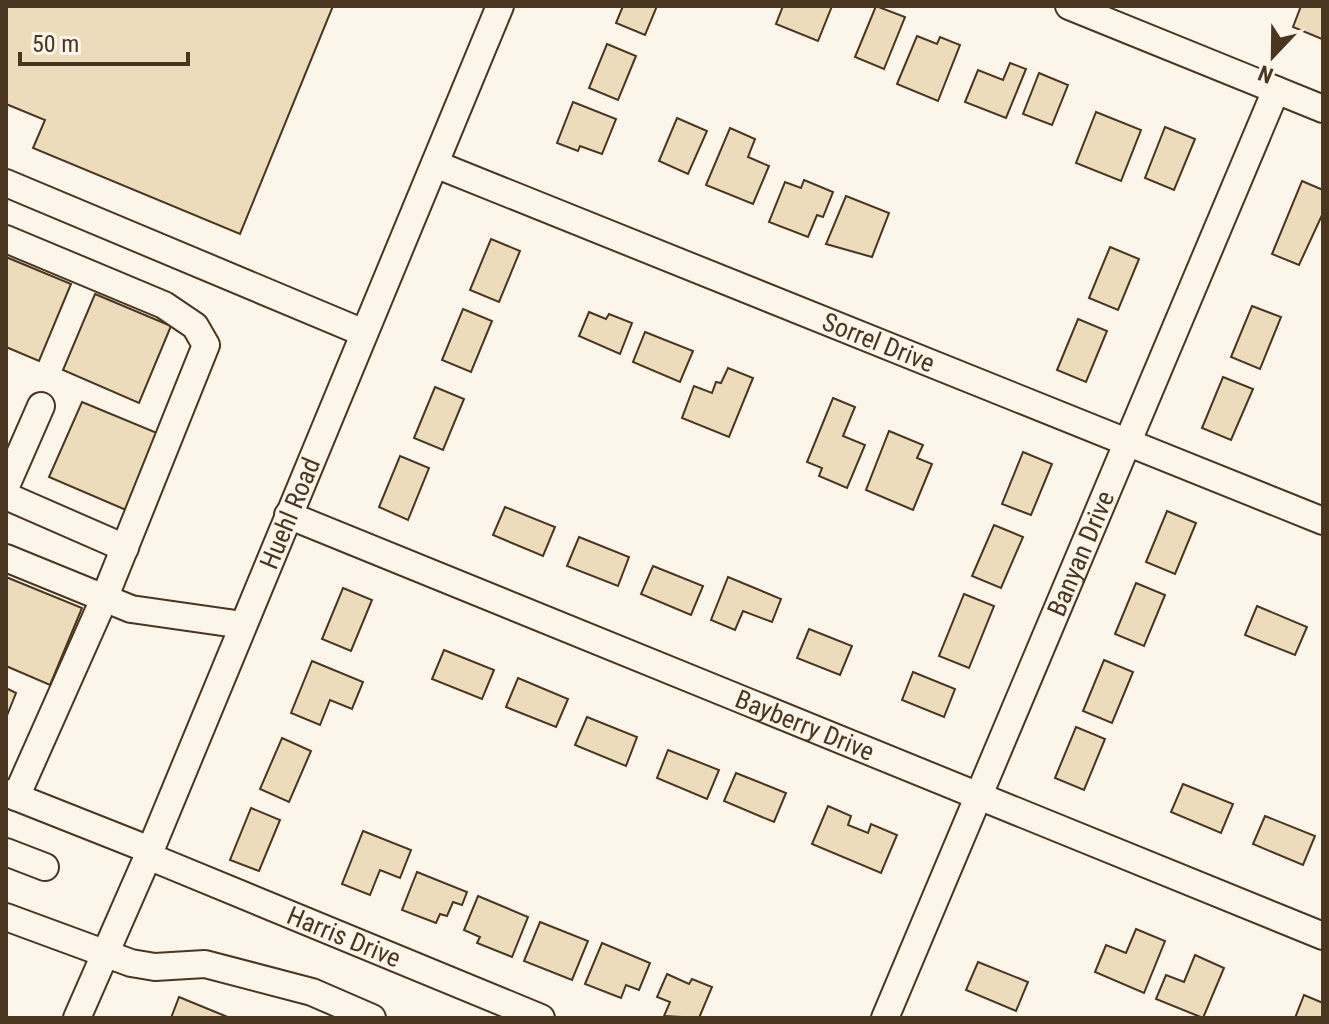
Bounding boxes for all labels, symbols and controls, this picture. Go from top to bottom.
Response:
scale bar [20,16,188,66]
north arrow [1233,16,1313,96]
text: 50 m [32,30,79,58]
text: N [1255,60,1277,88]
street label: Sorrel Drive [818,306,939,378]
street label: Huehl Road [254,453,326,573]
street label: Banyan Drive [1041,487,1120,621]
street label: Bayberry Drive [731,684,879,767]
street label: Harris Drive [283,900,405,974]

